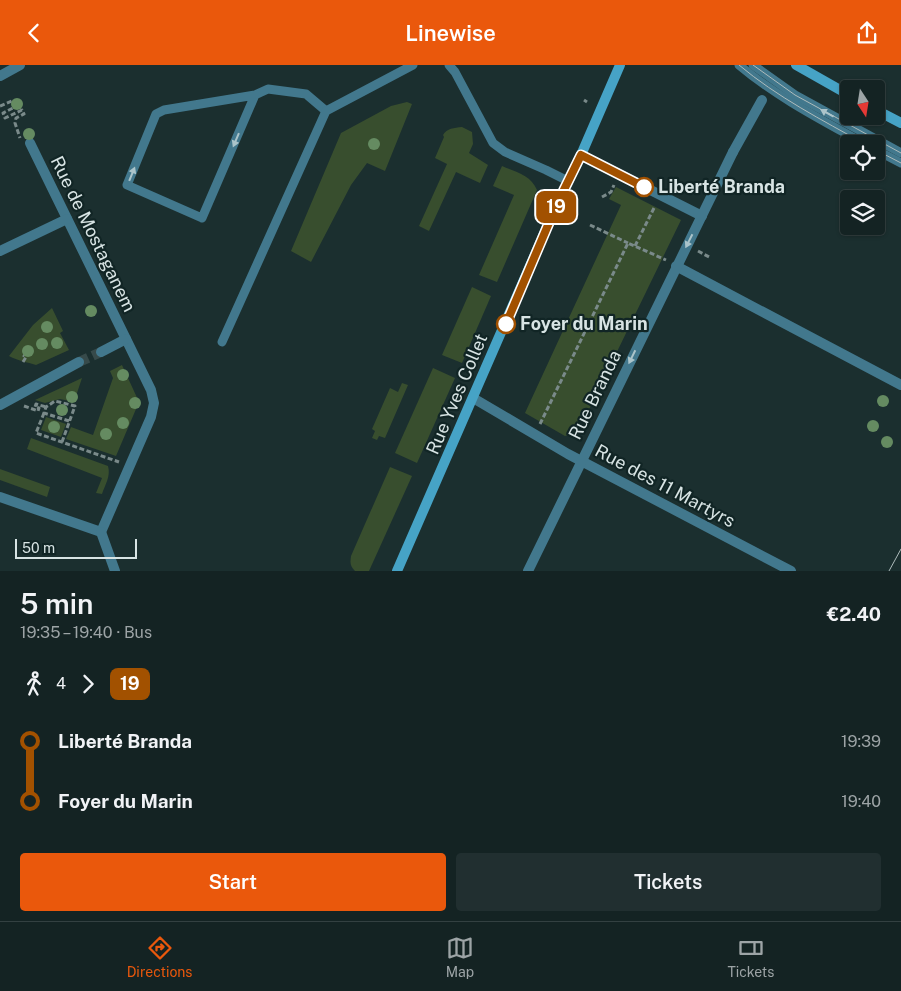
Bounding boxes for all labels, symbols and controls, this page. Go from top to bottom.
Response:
icon: back [20,19,48,47]
icon: share [853,19,881,47]
text: Linewise [405,20,496,46]
north arrow [840,80,885,125]
map controls [840,80,885,235]
one-way arrow [820,109,835,117]
one-way arrow [231,133,239,147]
button: locate [840,135,885,180]
street label: Rue de Mostaganem [47,152,140,315]
one-way arrow [128,167,136,181]
place label: Liberté Branda [658,176,785,197]
marker: Liberté Branda [634,177,654,197]
button: layers [840,190,885,235]
line badge: 19 [534,191,578,223]
text: 19 [546,196,566,217]
one-way arrow [685,234,693,248]
place label: Foyer du Marin [520,313,648,334]
marker: Foyer du Marin [496,314,516,334]
street label: Rue Yves Collet [422,330,491,457]
street label: Rue Branda [564,347,625,443]
one-way arrow [628,350,636,364]
street label: Rue des 11 Martyrs [592,440,739,531]
scale bar [15,536,138,559]
text: 50 m [22,540,55,556]
text: 5 min [20,587,93,620]
text: €2.40 [827,603,881,625]
text: 19:35 – 19:40 · Bus [20,623,152,642]
icon: walk [20,670,48,698]
icon: forward [74,670,102,698]
text: 19 [120,673,140,694]
text: 4 [56,674,66,693]
text: Liberté Branda [58,730,192,752]
text: 19:39 [841,732,881,751]
text: Foyer du Marin [58,790,193,812]
text: 19:40 [841,792,881,811]
button: Start [20,853,446,911]
button: Tickets [456,853,881,911]
tab: Directions [127,934,192,980]
tab: Map [446,934,474,980]
tab: Tickets [727,934,774,980]

